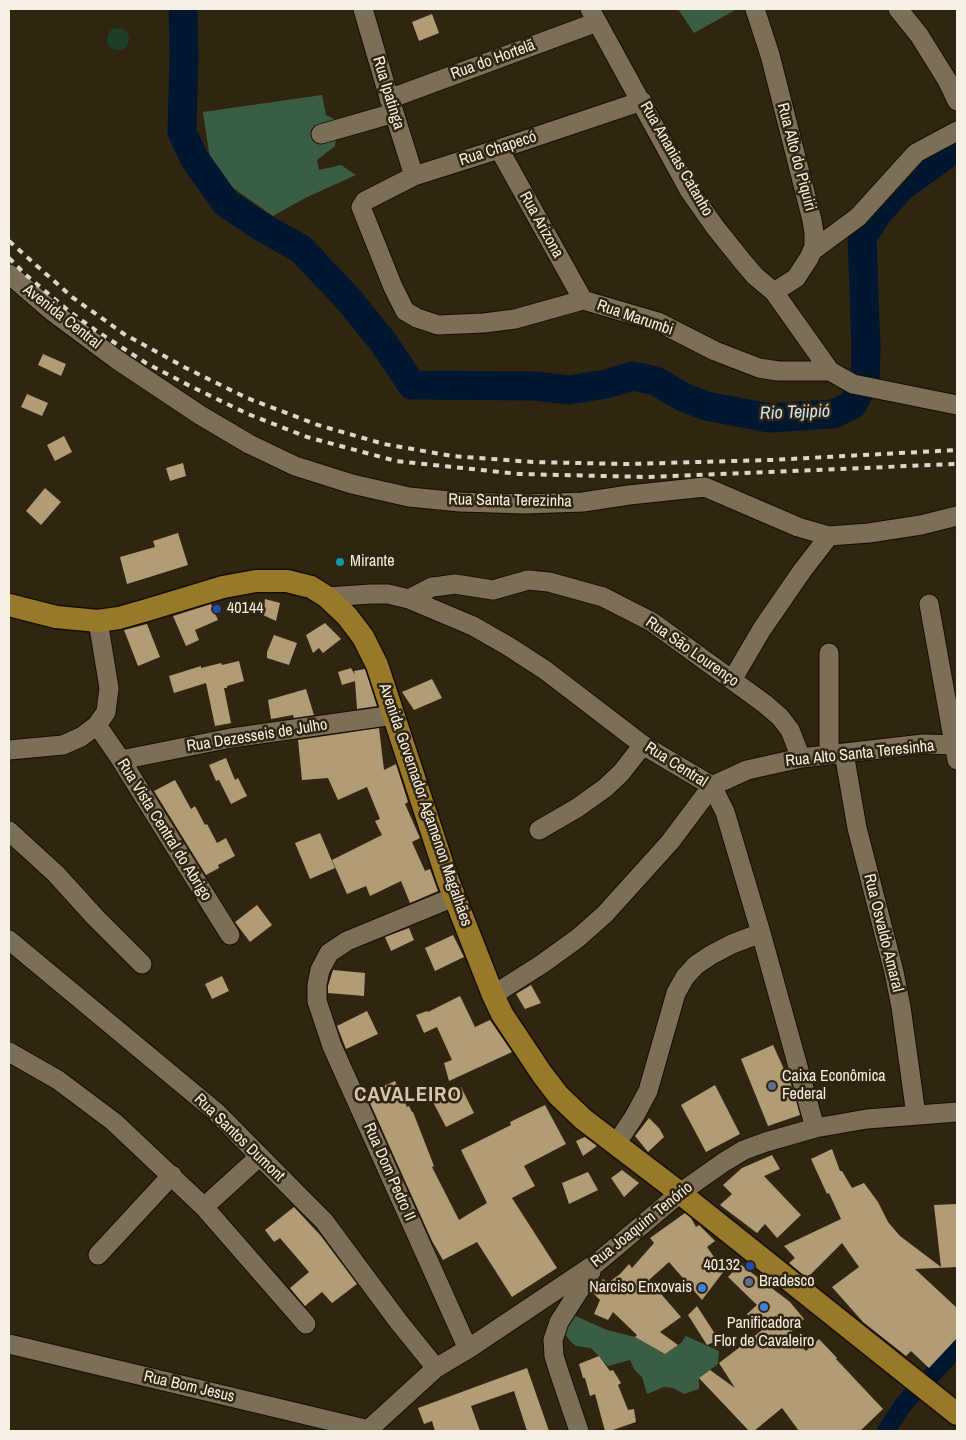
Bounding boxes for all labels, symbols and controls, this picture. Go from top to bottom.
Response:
street label: Rua do Hortelã [448,36,538,84]
street label: Rua Ipatinga [368,54,408,132]
street label: Rua Ananias Catanho [635,98,717,220]
street label: Rua Alto do Piquiri [772,101,820,213]
street label: Rua Chapecó [457,127,539,171]
street label: Rua Arizona [515,188,567,262]
street label: Avenida Central [19,281,105,353]
street label: Rua Marumbi [594,296,676,340]
water label: Rio Tejipió [760,401,830,425]
street label: Rua Santa Terezinha [448,490,572,512]
place label: Mirante [350,552,394,572]
marker: Mirante [334,556,346,568]
place label: 40144 [227,599,263,619]
marker: 40144 [211,603,223,615]
street label: Rua São Lourenço [642,613,742,691]
street label: Avenida Governador Agamenon Magalhães [374,681,476,929]
street label: Rua Dezesseis de Julho [185,715,329,757]
street label: Rua Alto Santa Teresinha [785,737,935,771]
street label: Rua Central [641,738,711,792]
street label: Rua Vista Central do Abrigo [112,755,216,905]
street label: Rua Osvaldo Amaral [859,872,907,994]
place label: Caixa Econômica Federal [782,1067,886,1105]
marker: Caixa Econômica Federal [766,1080,778,1092]
district label: CAVALEIRO [353,1082,463,1108]
street label: Rua Santos Dumont [190,1090,288,1186]
street label: Rua Dom Pedro II [359,1120,419,1224]
street label: Rua Joaquim Tenório [587,1178,697,1272]
place label: 40132 [704,1256,740,1276]
marker: 40132 [744,1260,756,1272]
place label: Bradesco [759,1272,814,1292]
marker: Bradesco [743,1276,755,1288]
place label: Narciso Enxovais [589,1278,692,1298]
marker: Narciso Enxovais [696,1282,708,1294]
marker: Panificadora Flor de Cavaleiro [758,1301,770,1313]
place label: Panificadora Flor de Cavaleiro [714,1314,814,1352]
street label: Rua Bom Jesus [142,1367,236,1407]

